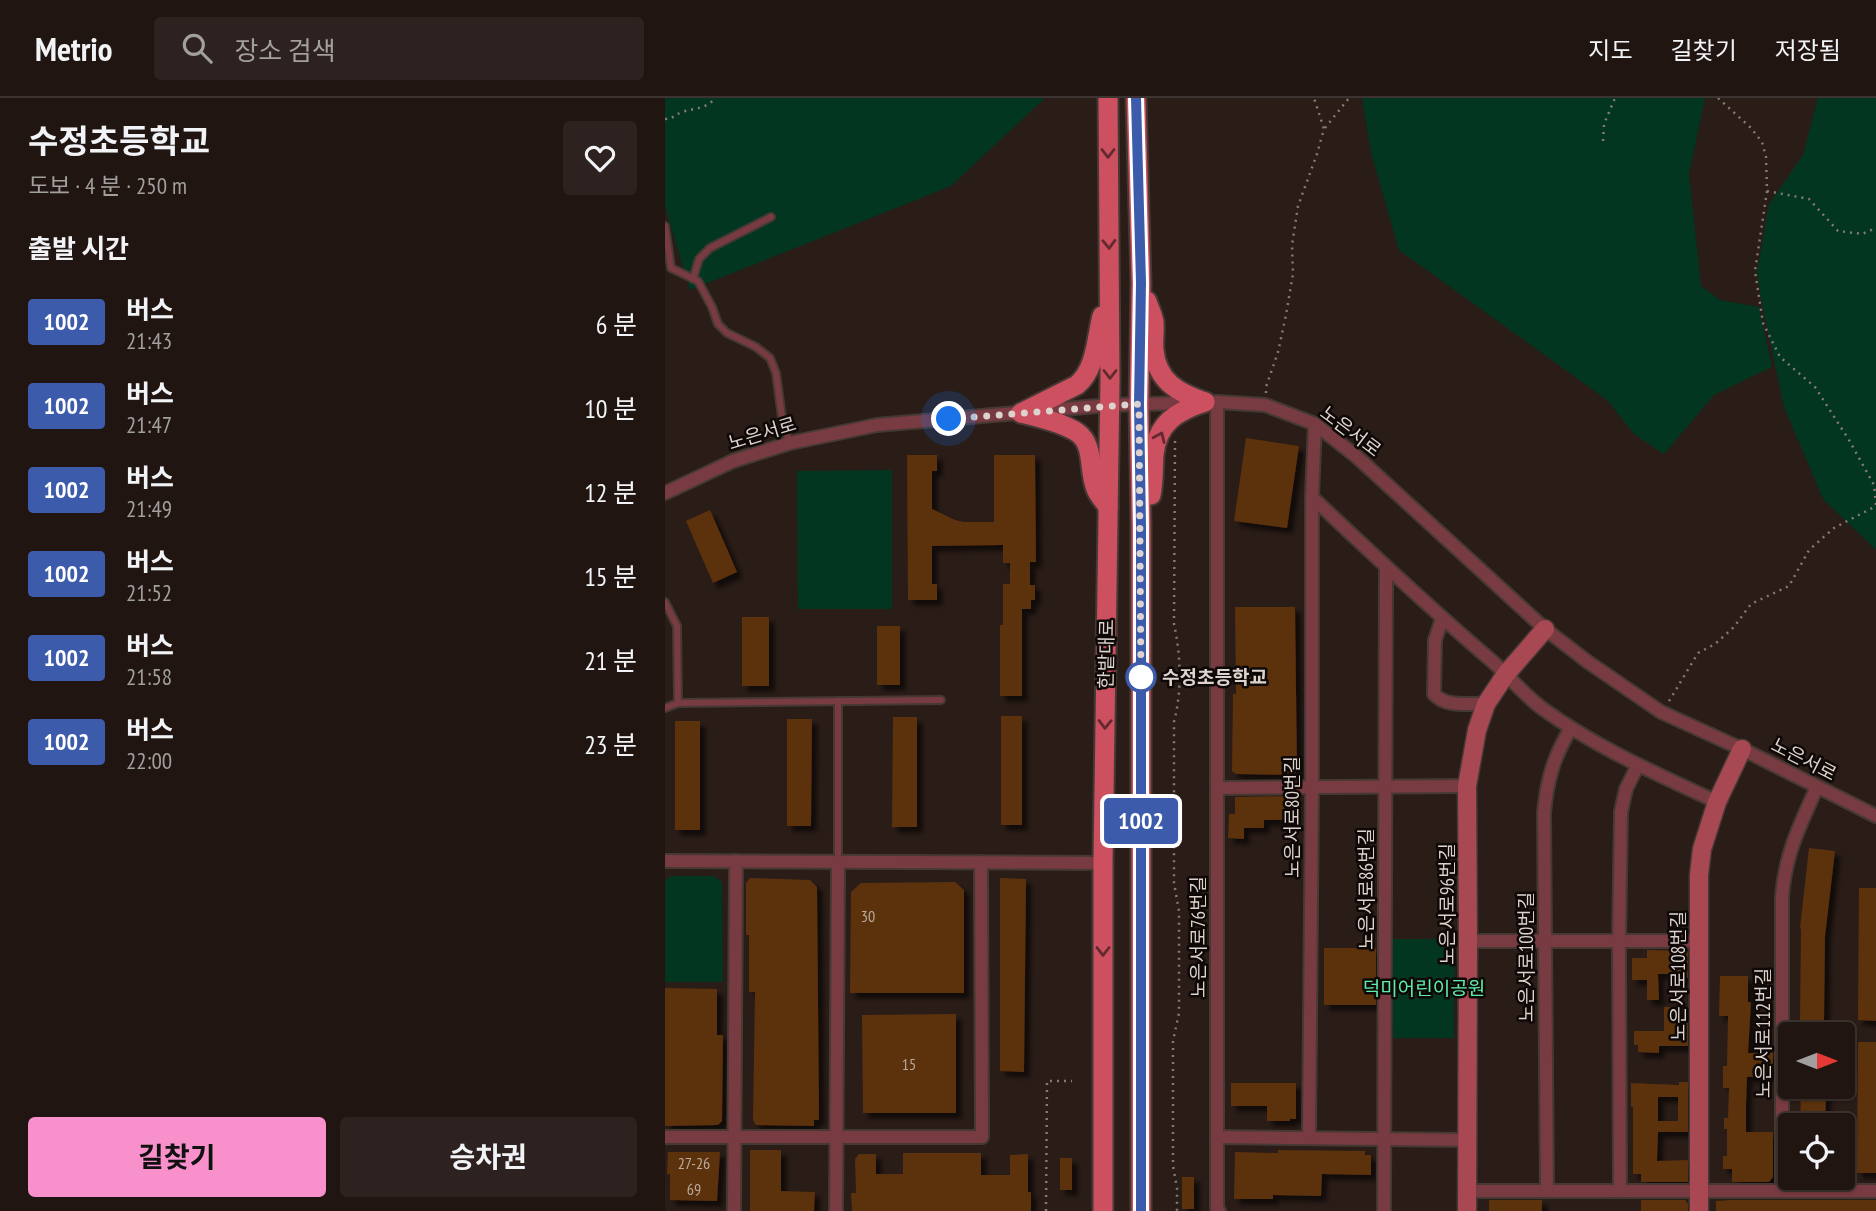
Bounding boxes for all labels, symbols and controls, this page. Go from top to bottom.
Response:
search box [154,17,644,80]
text: Metrio [35,27,112,70]
icon: search [178,29,216,67]
text: 장소 검색 [234,34,336,67]
text: 지도 [1588,35,1633,66]
text: 길찾기 [1671,35,1737,66]
text: 저장됨 [1775,35,1841,66]
text: 수정초등학교 [28,119,210,162]
button: heart [563,121,637,195]
one-way arrow [1100,148,1116,158]
text: 도보 · 4 분 · 250 m [28,171,187,200]
text: 출발 시간 [28,232,129,265]
one-way arrow [1102,239,1117,250]
text: 버스 [126,293,174,326]
text: 1002 [44,306,89,337]
text: 6 분 [596,308,637,341]
text: 21:43 [126,326,172,355]
one-way arrow [1102,369,1118,380]
text: 버스 [126,377,174,410]
text: 1002 [44,390,89,421]
text: 10 분 [584,392,637,425]
street label: 노은서로 [1316,400,1386,462]
your location [931,401,966,436]
text: 21:47 [126,410,172,439]
street label: 노은서로 [725,411,799,455]
one-way arrow [1152,431,1166,444]
text: 버스 [126,461,174,494]
text: 1002 [44,474,89,505]
text: 12 분 [584,476,637,509]
text: 21:49 [126,494,172,523]
text: 버스 [126,545,174,578]
text: 1002 [44,558,89,589]
text: 15 분 [584,560,637,593]
text: 21:52 [126,578,172,607]
street label: 한밭대로 [1093,619,1119,689]
text: 버스 [126,629,174,662]
text: 1002 [44,642,89,673]
text: 21 분 [584,644,637,677]
text: 21:58 [126,662,172,691]
marker: 수정초등학교 [1126,662,1156,692]
place label: 수정초등학교 [1162,665,1267,689]
text: 버스 [126,713,174,746]
one-way arrow [1097,719,1113,730]
text: 1002 [44,726,89,757]
text: 23 분 [584,728,637,761]
street label: 노은서로 [1767,732,1841,786]
text: 22:00 [126,746,172,775]
street label: 노은서로80번길 [1280,756,1304,878]
line badge: 1002 [1092,798,1190,844]
text: 1002 [1118,805,1164,836]
street label: 노은서로86번길 [1354,828,1378,950]
street label: 노은서로96번길 [1435,843,1459,965]
street label: 노은서로76번길 [1186,876,1210,998]
street label: 노은서로100번길 [1514,892,1538,1022]
house number: 30 [861,906,875,926]
street label: 노은서로108번길 [1666,911,1690,1041]
one-way arrow [1095,947,1111,957]
street label: 노은서로112번길 [1751,968,1775,1098]
park label: 덕미어린이공원 [1363,976,1485,1000]
north arrow [1778,1022,1855,1099]
map controls [1778,1022,1855,1190]
house number: 15 [902,1054,916,1074]
button: locate [1778,1113,1855,1190]
button: 길찾기 [28,1117,326,1197]
button: 승차권 [340,1117,637,1197]
house number: 27-26 [678,1153,710,1173]
house number: 69 [687,1179,701,1199]

